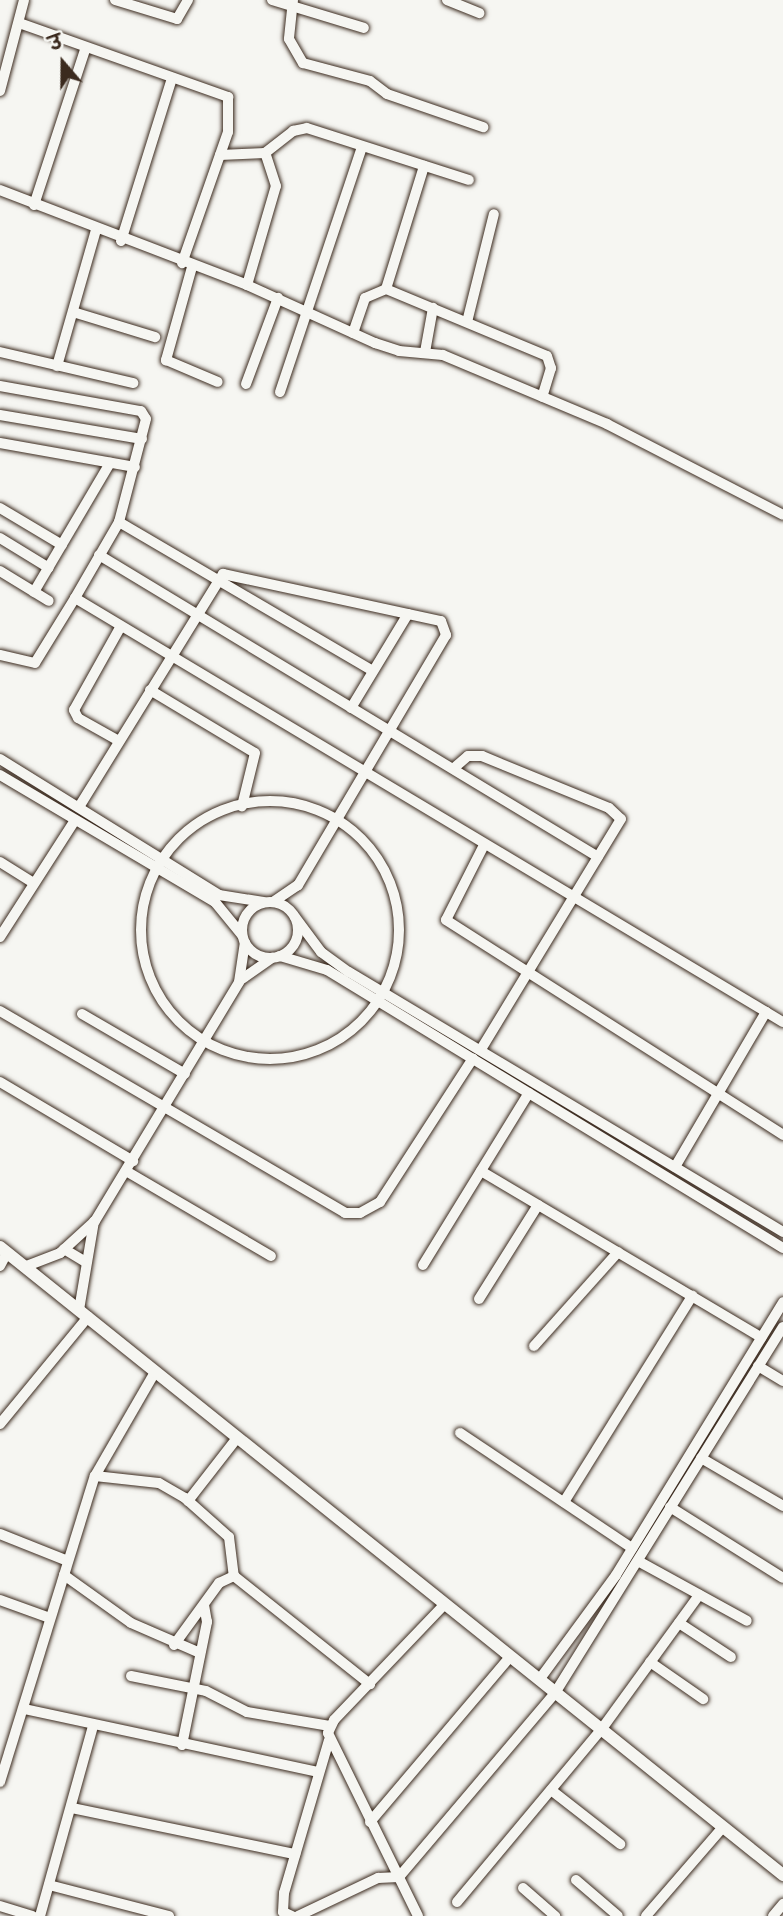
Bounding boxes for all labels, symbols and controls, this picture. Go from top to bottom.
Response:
text: उ [44,25,67,60]
north arrow [28,28,98,98]

